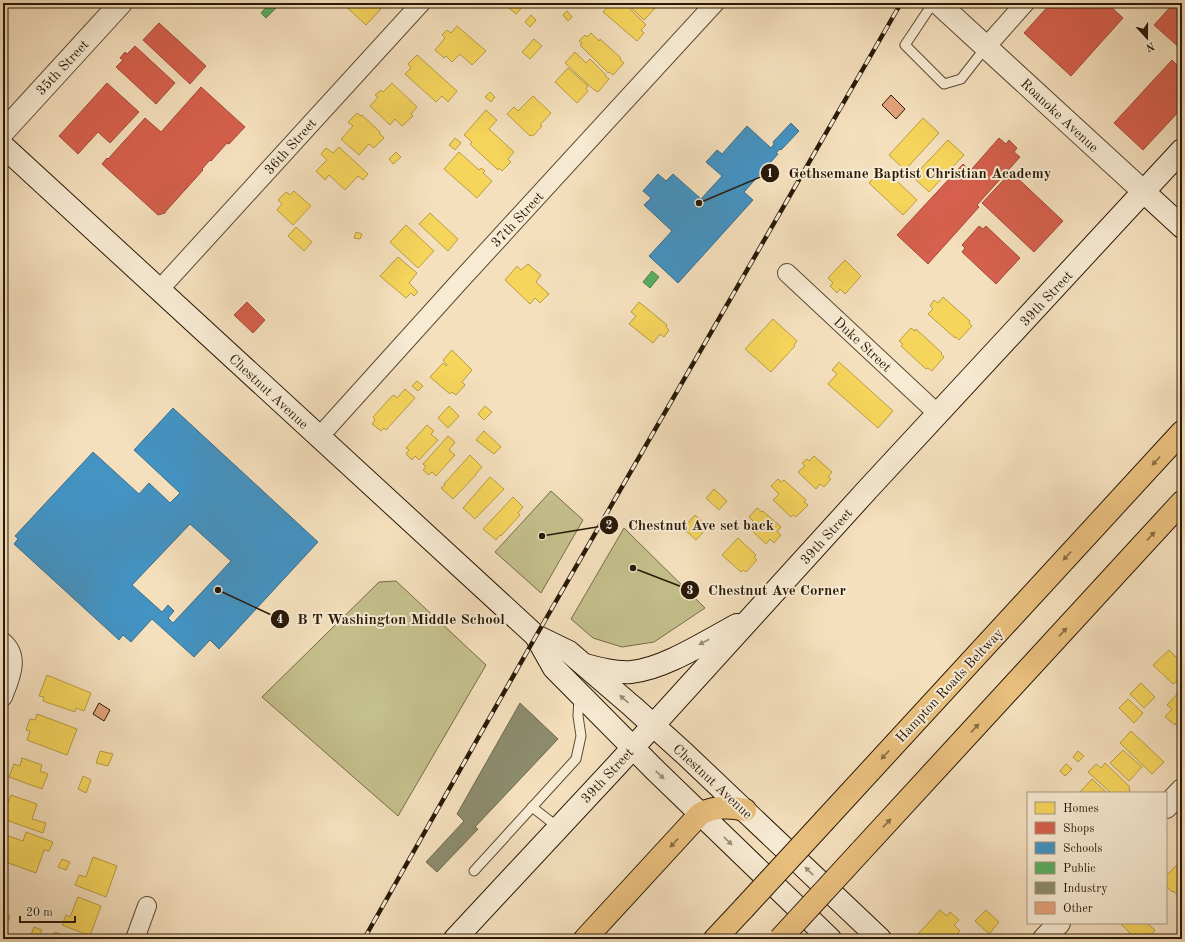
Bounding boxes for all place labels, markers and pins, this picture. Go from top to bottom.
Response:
callout: Gethsemane Baptist Christian Academy [760,159,1059,186]
callout: Chestnut Ave set back [599,511,782,538]
callout: Chestnut Ave Corner [680,576,854,603]
callout: B T Washington Middle School [270,605,513,632]

